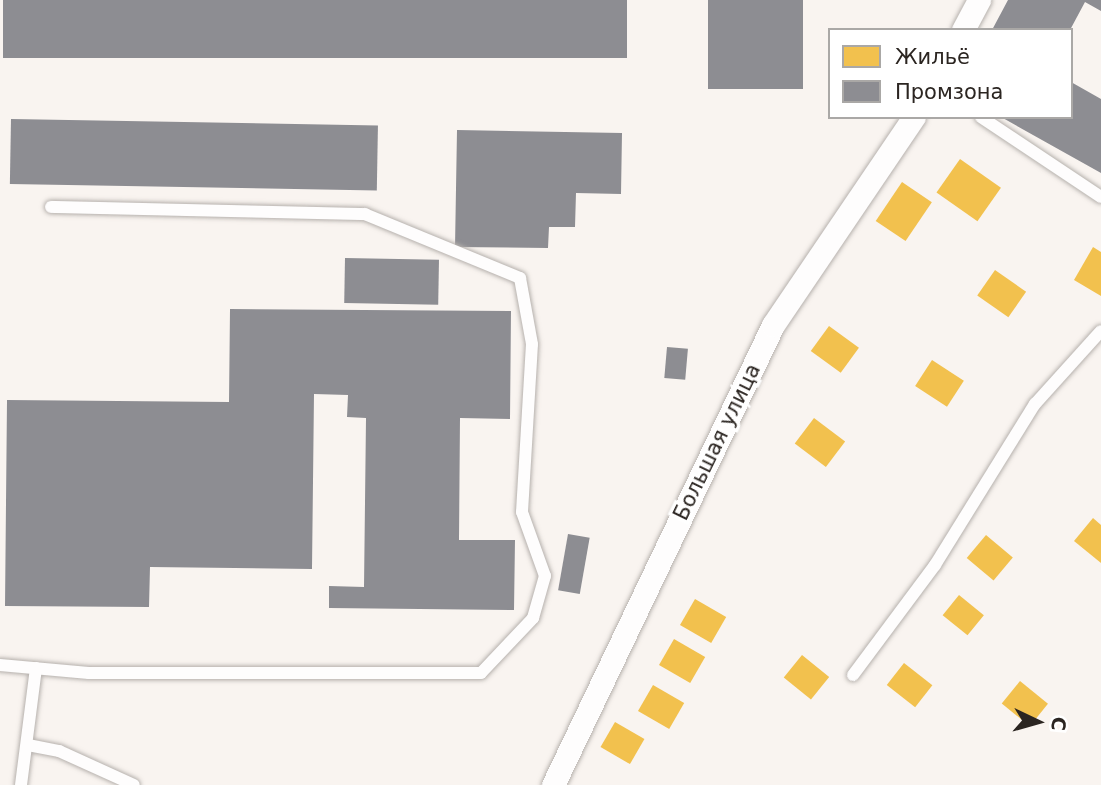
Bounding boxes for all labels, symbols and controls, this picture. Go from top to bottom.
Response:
legend [828,28,1073,119]
text: Жильё [895,45,970,69]
text: Промзона [895,80,1003,104]
street label: Большая улица [668,360,766,524]
north arrow [1003,687,1073,757]
text: С [1047,716,1070,732]

